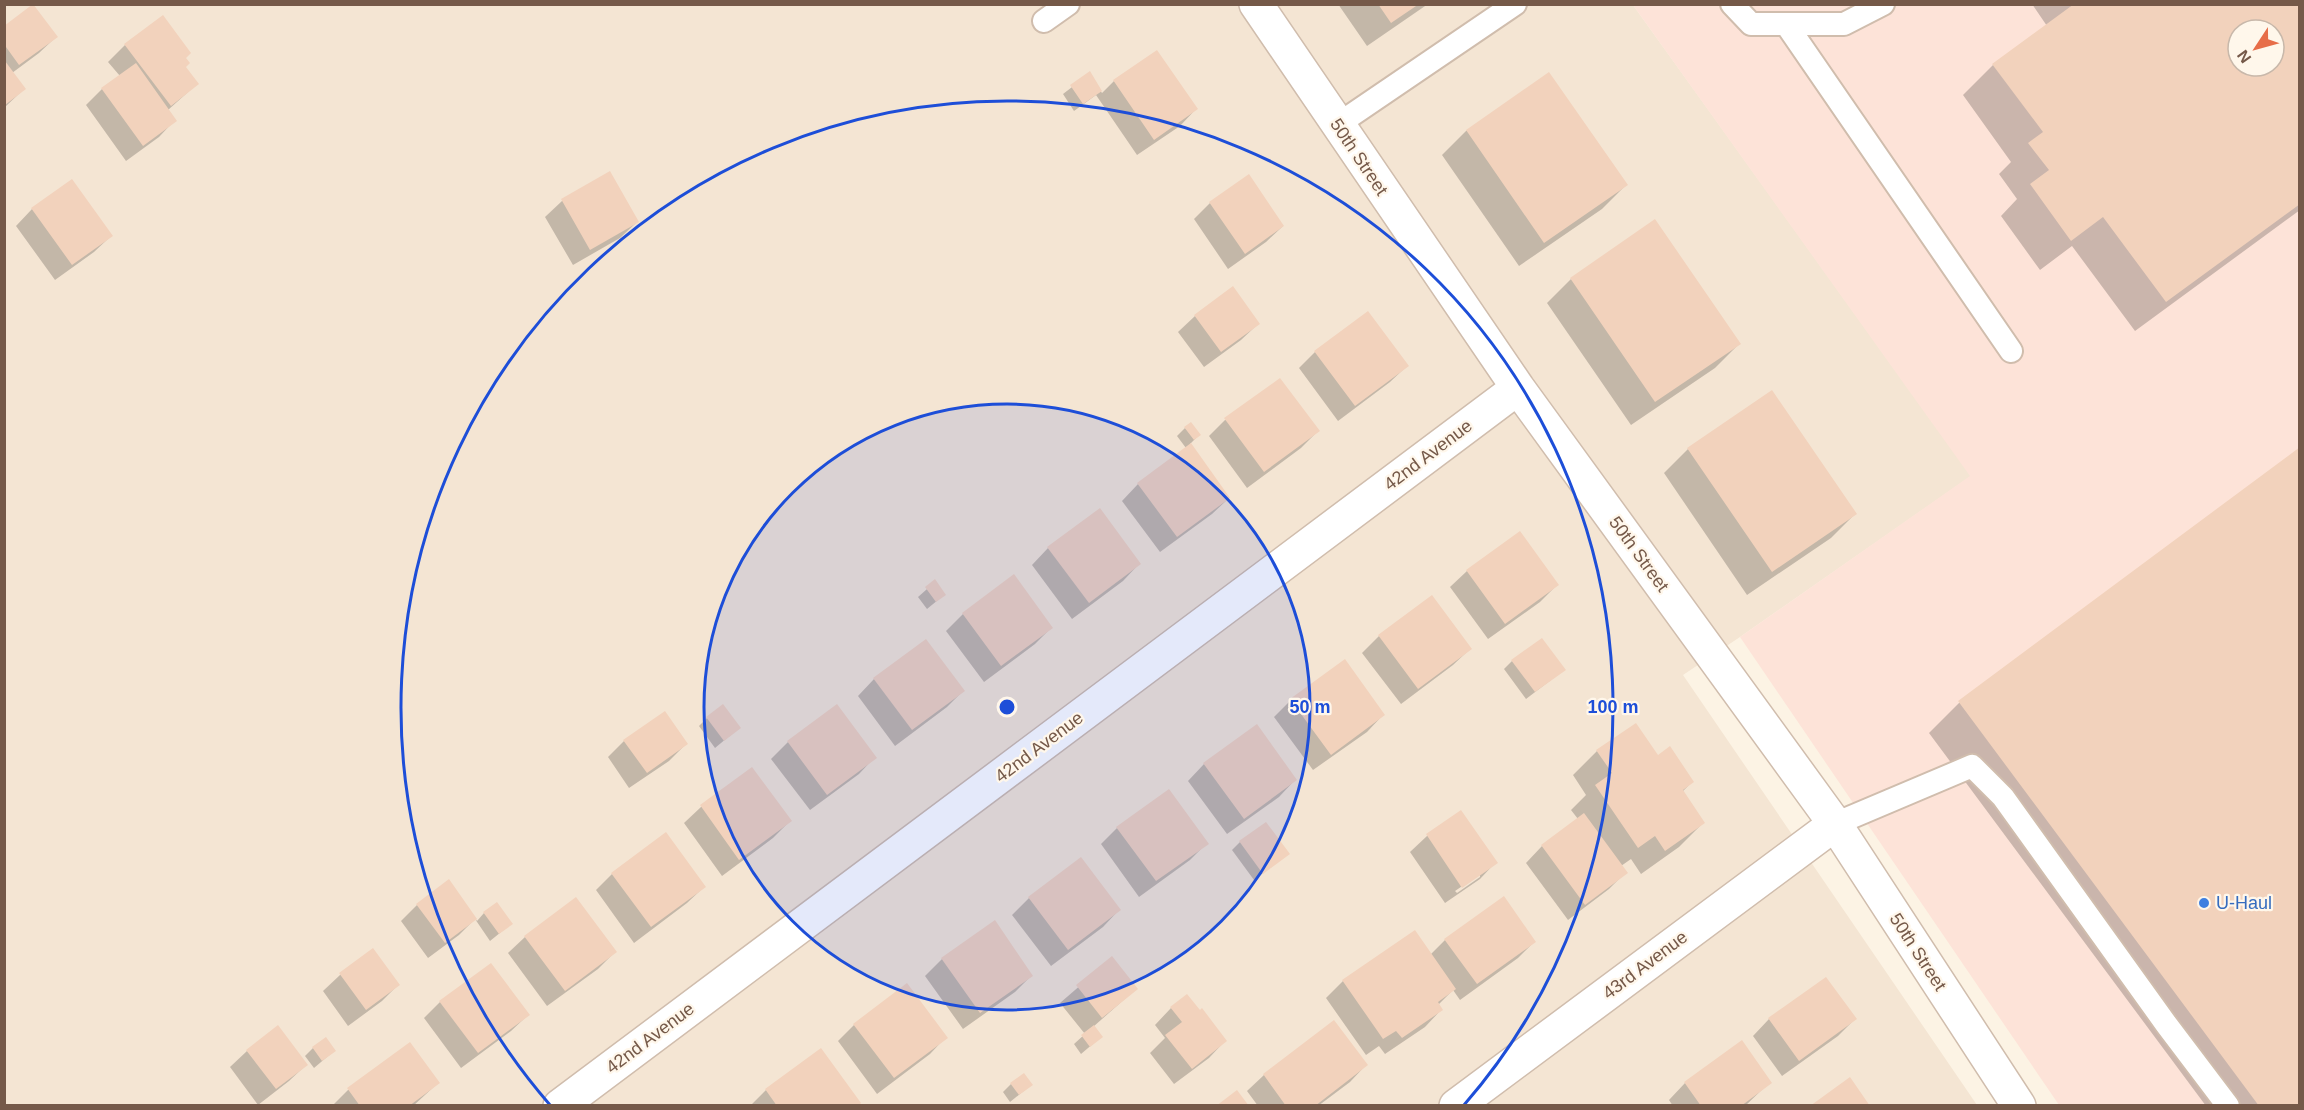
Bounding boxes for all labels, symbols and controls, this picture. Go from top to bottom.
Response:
north arrow [2226,18,2286,78]
text: N [2234,47,2255,66]
street label: 50th Street [1326,115,1392,199]
street label: 42nd Avenue [1380,415,1476,495]
street label: 50th Street [1605,513,1673,595]
centre of rings [997,697,1017,717]
text: 50 m [1289,697,1331,717]
text: 100 m [1587,697,1639,717]
street label: 42nd Avenue [991,707,1087,787]
place label: U-Haul [2216,893,2272,913]
marker: U-Haul [2197,896,2211,910]
street label: 50th Street [1886,910,1950,994]
street label: 43rd Avenue [1599,927,1691,1003]
street label: 42nd Avenue [602,998,698,1078]

